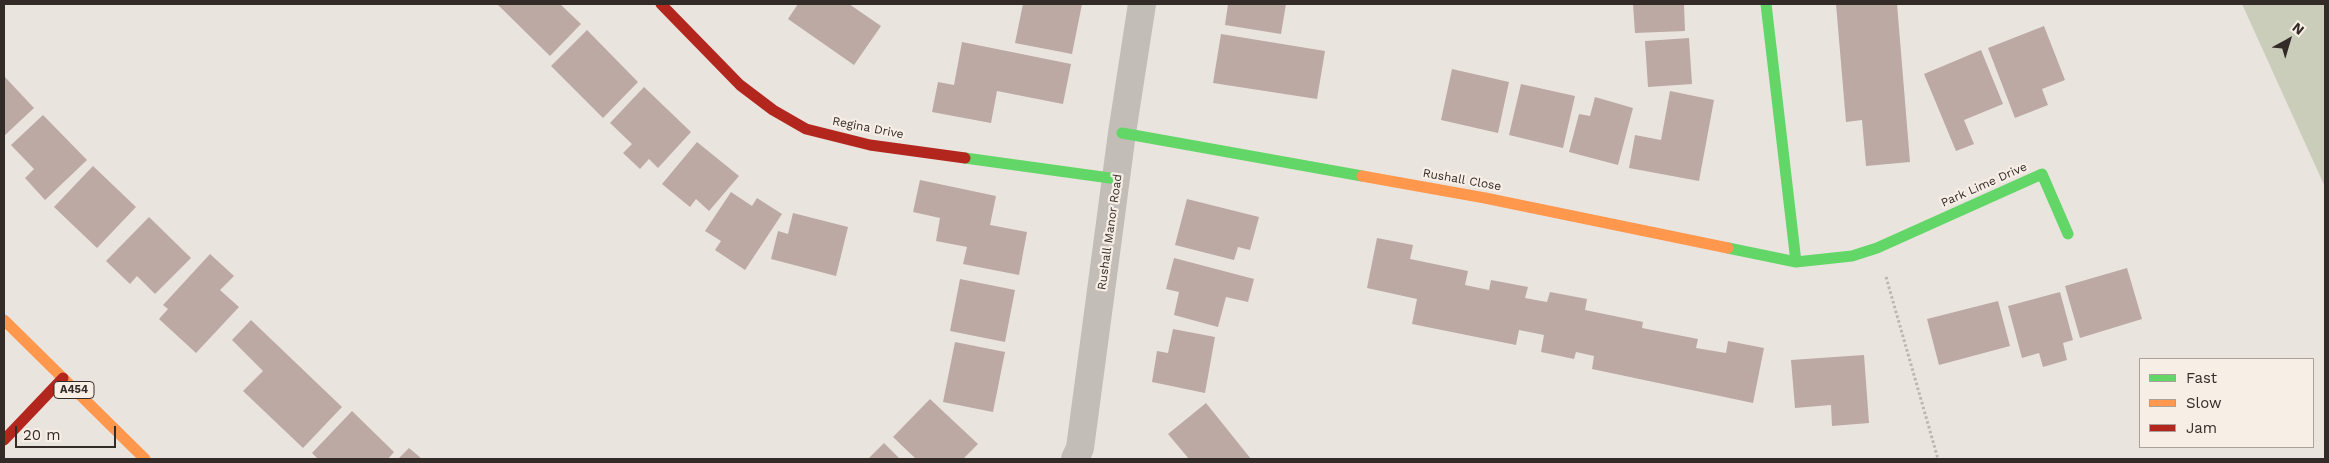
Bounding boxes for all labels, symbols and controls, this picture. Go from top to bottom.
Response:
north arrow [2264,15,2314,65]
text: N [2289,19,2308,38]
street label: Regina Drive [831,114,905,142]
street label: Park Lime Drive [1939,160,2029,210]
street label: Rushall Close [1422,166,1502,194]
street label: Rushall Manor Road [1095,173,1125,291]
legend [2139,358,2314,448]
text: Fast [2186,369,2217,387]
road number: A454 [54,382,94,398]
text: Slow [2186,394,2222,412]
scale bar [18,416,119,448]
text: Jam [2186,419,2217,437]
text: 20 m [23,426,61,444]

